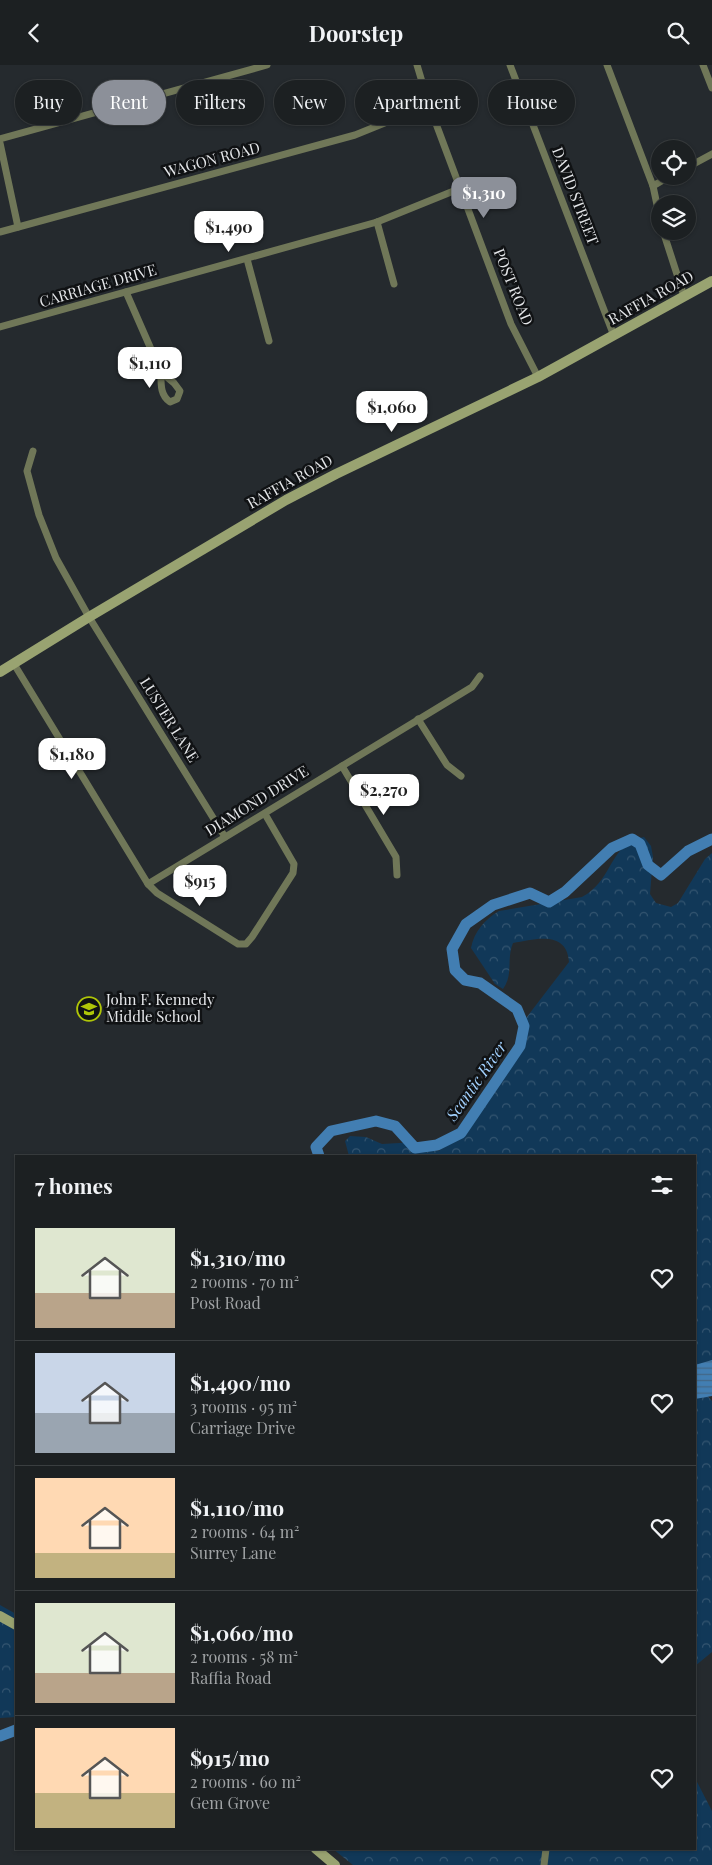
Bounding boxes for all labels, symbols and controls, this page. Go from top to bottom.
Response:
text: Doorstep [309,18,403,48]
icon: back [20,19,48,47]
icon: search [664,19,692,47]
chip: Buy [15,80,82,125]
chip: Rent [92,80,166,125]
chip: Filters [176,80,264,125]
chip: New [274,80,345,125]
chip: Apartment [355,80,478,125]
chip: House [488,80,575,125]
street label: WAGON ROAD [161,137,262,182]
map controls [651,140,696,240]
button: locate [651,140,696,185]
street label: DAVID STREET [548,144,604,247]
pin: $1,310 [443,177,525,219]
text: $1,310 [462,182,506,203]
button: layers [651,195,696,240]
pin: $1,490 [188,211,270,253]
text: $1,490 [205,216,253,237]
street label: POST ROAD [489,245,538,328]
street label: CARRIAGE DRIVE [37,259,159,311]
street label: RAFFIA ROAD [604,265,697,329]
pin: $1,110 [109,347,191,389]
text: $1,110 [129,352,171,373]
pin: $1,060 [351,391,433,433]
text: $1,060 [367,396,417,417]
street label: RAFFIA ROAD [243,449,336,513]
street label: LUSTER LANE [136,673,204,766]
pin: $1,180 [31,737,113,780]
text: $1,180 [49,743,95,764]
street label: DIAMOND DRIVE [201,760,312,840]
pin: $2,270 [343,773,425,816]
text: $2,270 [360,779,408,800]
pin: $915 [170,865,230,907]
text: $915 [184,870,216,891]
place label: John F. Kennedy Middle School [105,989,215,1026]
school or university icon: John F. Kennedy Middle School [76,996,102,1022]
water label: Scantic River [440,1036,511,1125]
text: 7 homes [35,1171,113,1199]
icon: filters [648,1171,676,1199]
text: $1,310/mo [190,1243,286,1271]
icon: home [75,1248,135,1308]
icon: heart [648,1264,676,1292]
text: 2 rooms · 70 m² [190,1271,299,1292]
text: Post Road [190,1292,261,1313]
text: $1,490/mo [190,1368,291,1396]
icon: home [75,1373,135,1433]
icon: heart [648,1389,676,1417]
text: 3 rooms · 95 m² [190,1396,297,1417]
text: Carriage Drive [190,1417,295,1438]
text: $1,110/mo [190,1493,284,1521]
icon: home [75,1498,135,1558]
icon: heart [648,1514,676,1542]
text: 2 rooms · 64 m² [190,1521,299,1542]
text: Surrey Lane [190,1542,276,1563]
text: $1,060/mo [190,1618,293,1646]
icon: home [75,1623,135,1683]
icon: heart [648,1639,676,1667]
text: 2 rooms · 58 m² [190,1646,298,1667]
text: Raffia Road [190,1667,272,1688]
text: $915/mo [190,1743,270,1771]
icon: home [75,1748,135,1808]
icon: heart [648,1764,676,1792]
text: 2 rooms · 60 m² [190,1771,301,1792]
text: Gem Grove [190,1792,270,1813]

